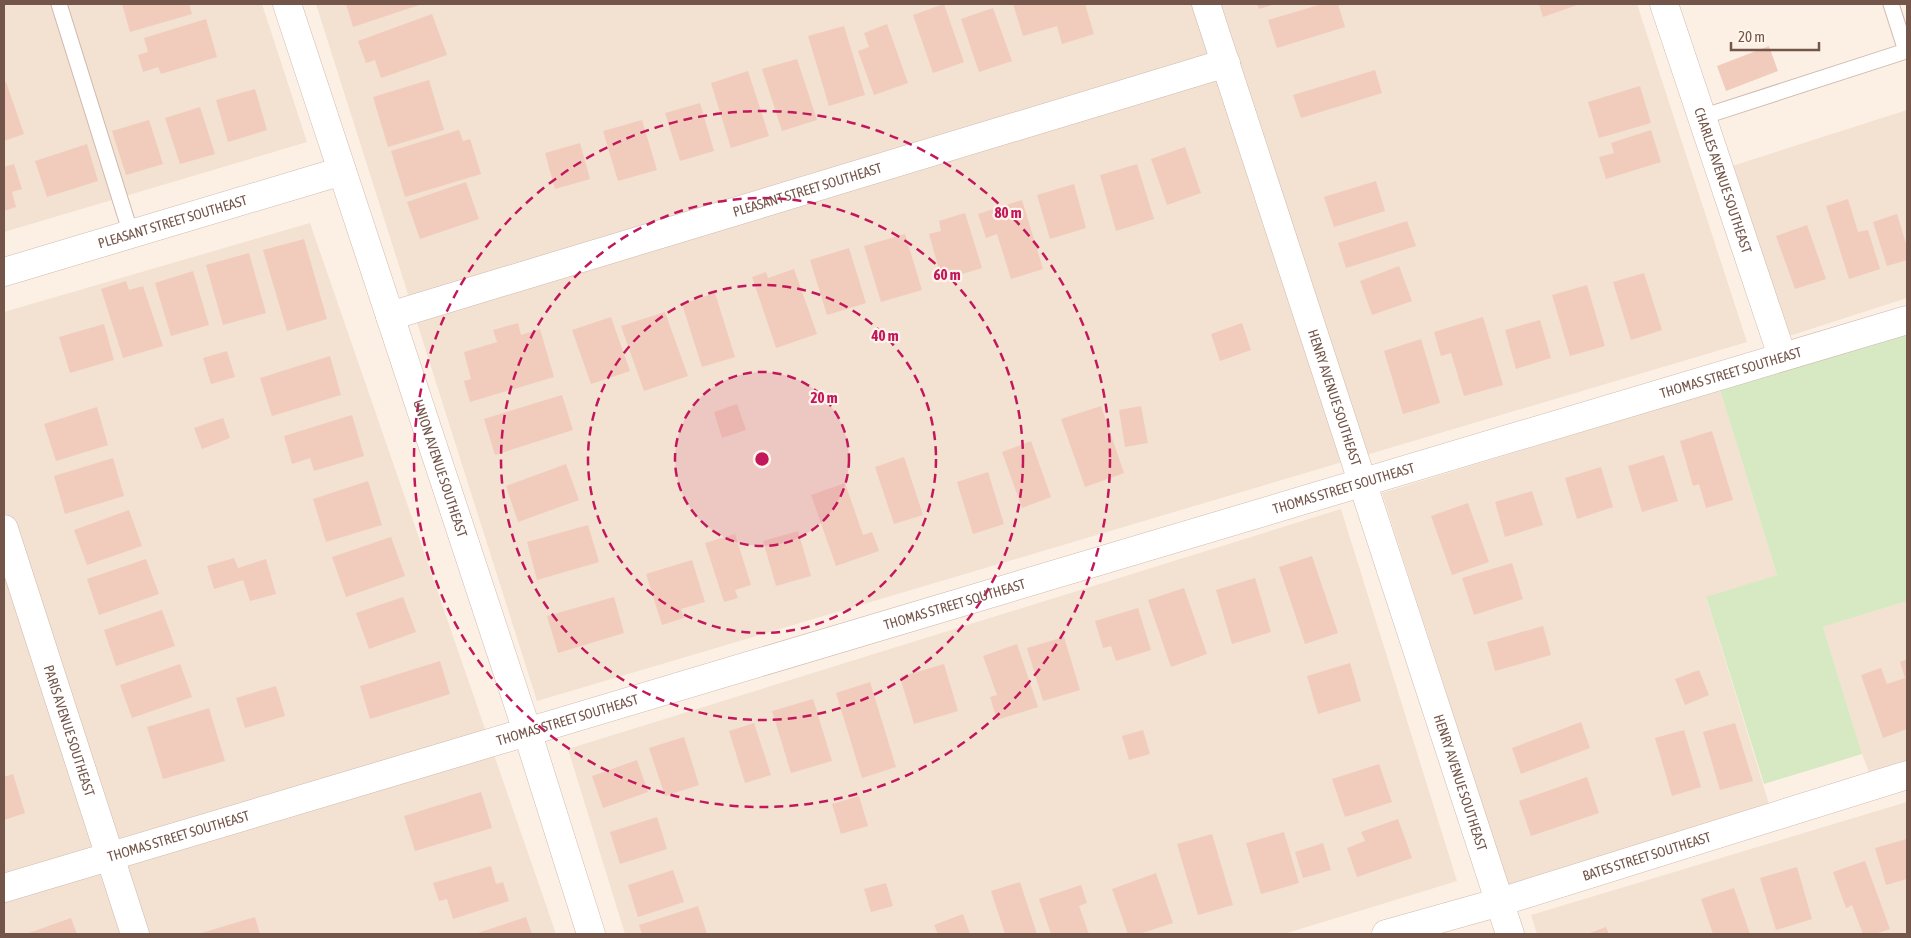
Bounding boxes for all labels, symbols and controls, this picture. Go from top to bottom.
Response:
scale bar [1731,20,1818,52]
text: 20 m [1738,28,1765,45]
street label: CHARLES AVENUE SOUTHEAST [1691,105,1755,255]
street label: PLEASANT STREET SOUTHEAST [731,160,884,220]
street label: PLEASANT STREET SOUTHEAST [96,192,249,251]
text: 80 m [995,204,1022,221]
text: 60 m [934,266,961,283]
text: 40 m [871,327,899,344]
street label: HENRY AVENUE SOUTHEAST [1305,327,1364,468]
street label: THOMAS STREET SOUTHEAST [1658,344,1804,401]
text: 20 m [811,389,838,406]
street label: UNION AVENUE SOUTHEAST [410,398,470,539]
centre of rings [753,450,771,468]
street label: THOMAS STREET SOUTHEAST [1271,459,1416,517]
street label: THOMAS STREET SOUTHEAST [882,576,1027,633]
street label: PARIS AVENUE SOUTHEAST [41,663,98,798]
street label: THOMAS STREET SOUTHEAST [495,691,640,749]
street label: HENRY AVENUE SOUTHEAST [1431,712,1490,853]
street label: THOMAS STREET SOUTHEAST [106,807,251,865]
street label: BATES STREET SOUTHEAST [1581,829,1713,884]

